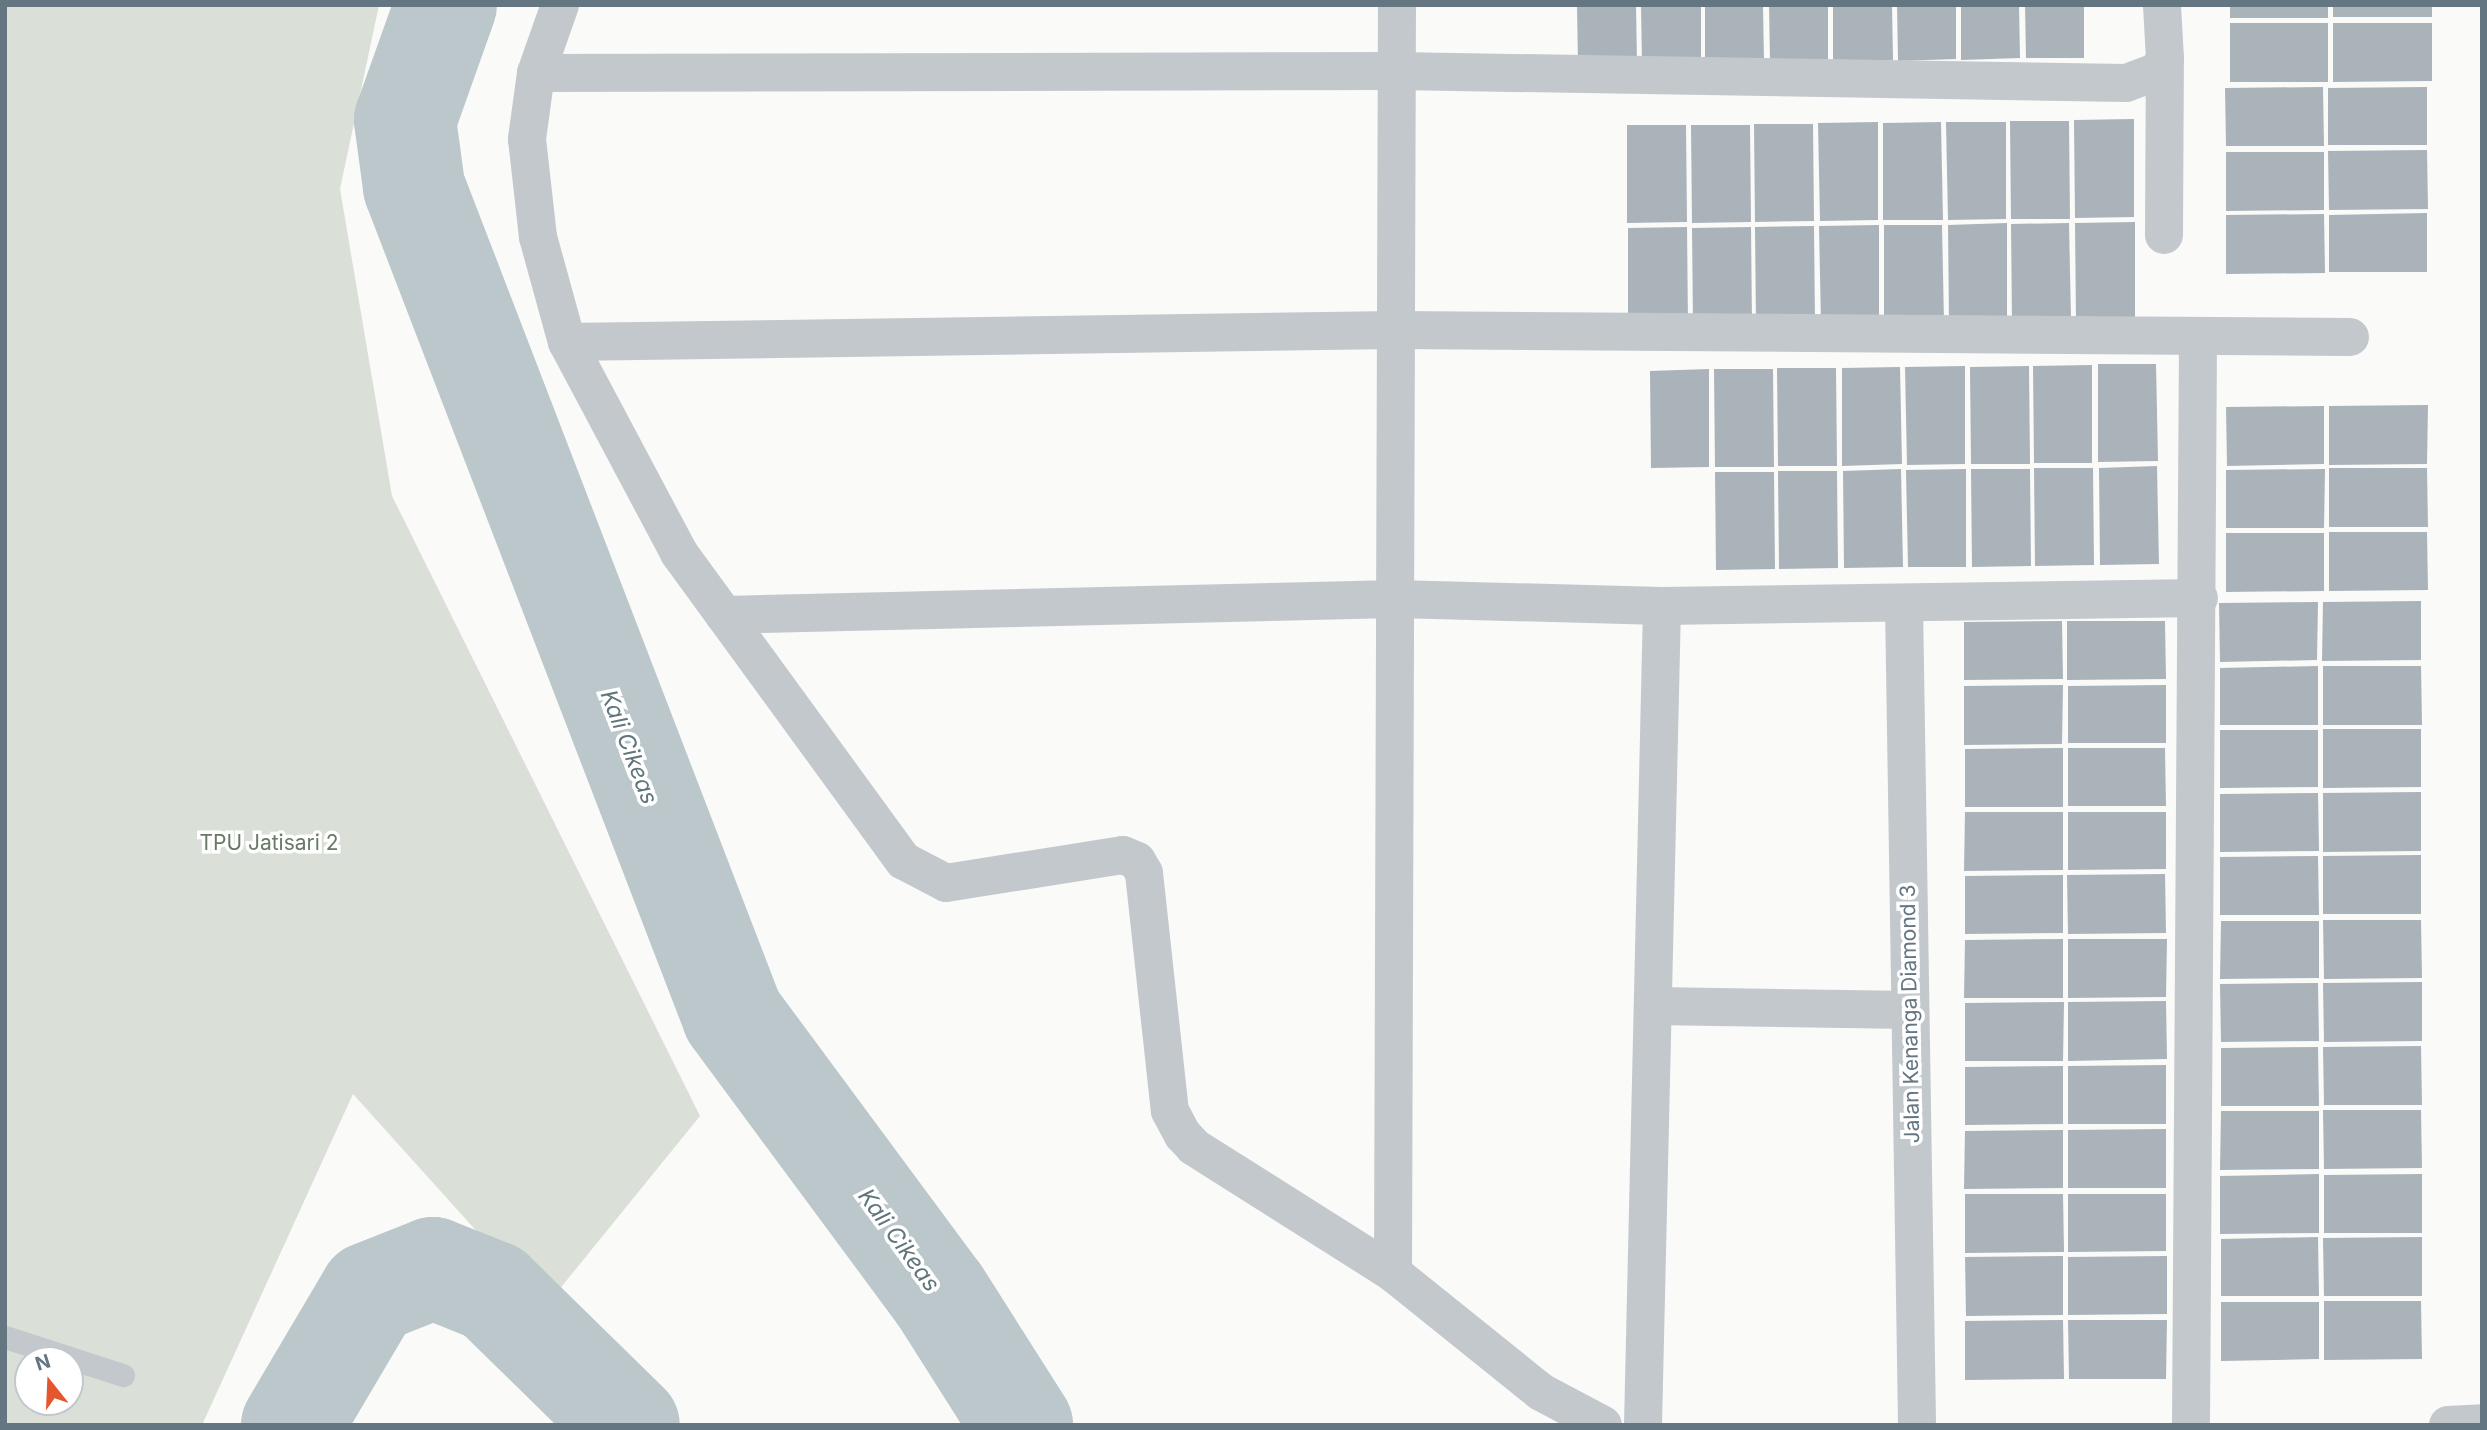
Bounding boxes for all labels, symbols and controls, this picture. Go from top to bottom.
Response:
water label: Kali Cikeas [595,686,663,808]
park label: TPU Jatisari 2 [199,830,339,856]
street label: Jalan Kenanga Diamond 3 [1895,884,1925,1144]
water label: Kali Cikeas [852,1183,946,1297]
north arrow [14,1346,84,1416]
text: N [33,1349,53,1376]

